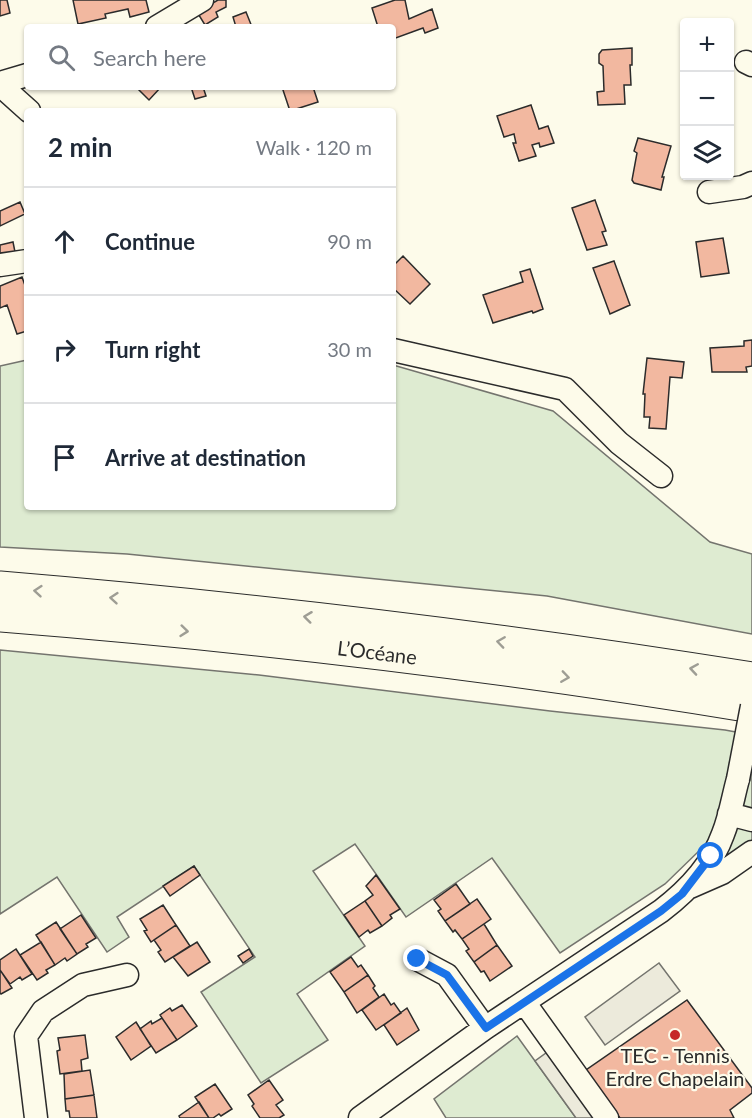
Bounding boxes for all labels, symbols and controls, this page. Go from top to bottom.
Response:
map controls [680,18,734,180]
button: + [680,18,734,72]
search box [24,24,396,90]
icon: search [45,41,78,74]
text: Search here [93,44,206,71]
button: − [680,72,734,126]
button: layers [680,126,734,180]
text: 2 min [48,131,112,163]
text: Walk · 120 m [256,135,372,159]
icon: ahead [48,225,81,258]
text: Continue [105,228,195,255]
text: 90 m [327,229,372,253]
icon: right [48,333,81,366]
text: Turn right [105,336,200,363]
text: 30 m [327,337,372,361]
icon: arrive [48,441,81,474]
text: Arrive at destination [105,444,306,471]
one-way arrow [33,585,43,598]
one-way arrow [109,592,118,605]
one-way arrow [303,612,312,624]
one-way arrow [179,624,188,637]
street label: L’Océane [336,635,418,669]
one-way arrow [497,636,506,648]
one-way arrow [690,664,699,676]
one-way arrow [560,671,570,683]
route start [697,842,723,868]
route end [403,945,429,971]
marker: TEC - Tennis Erdre Chapelain [668,1028,682,1042]
place label: TEC - Tennis Erdre Chapelain [606,1043,744,1090]

